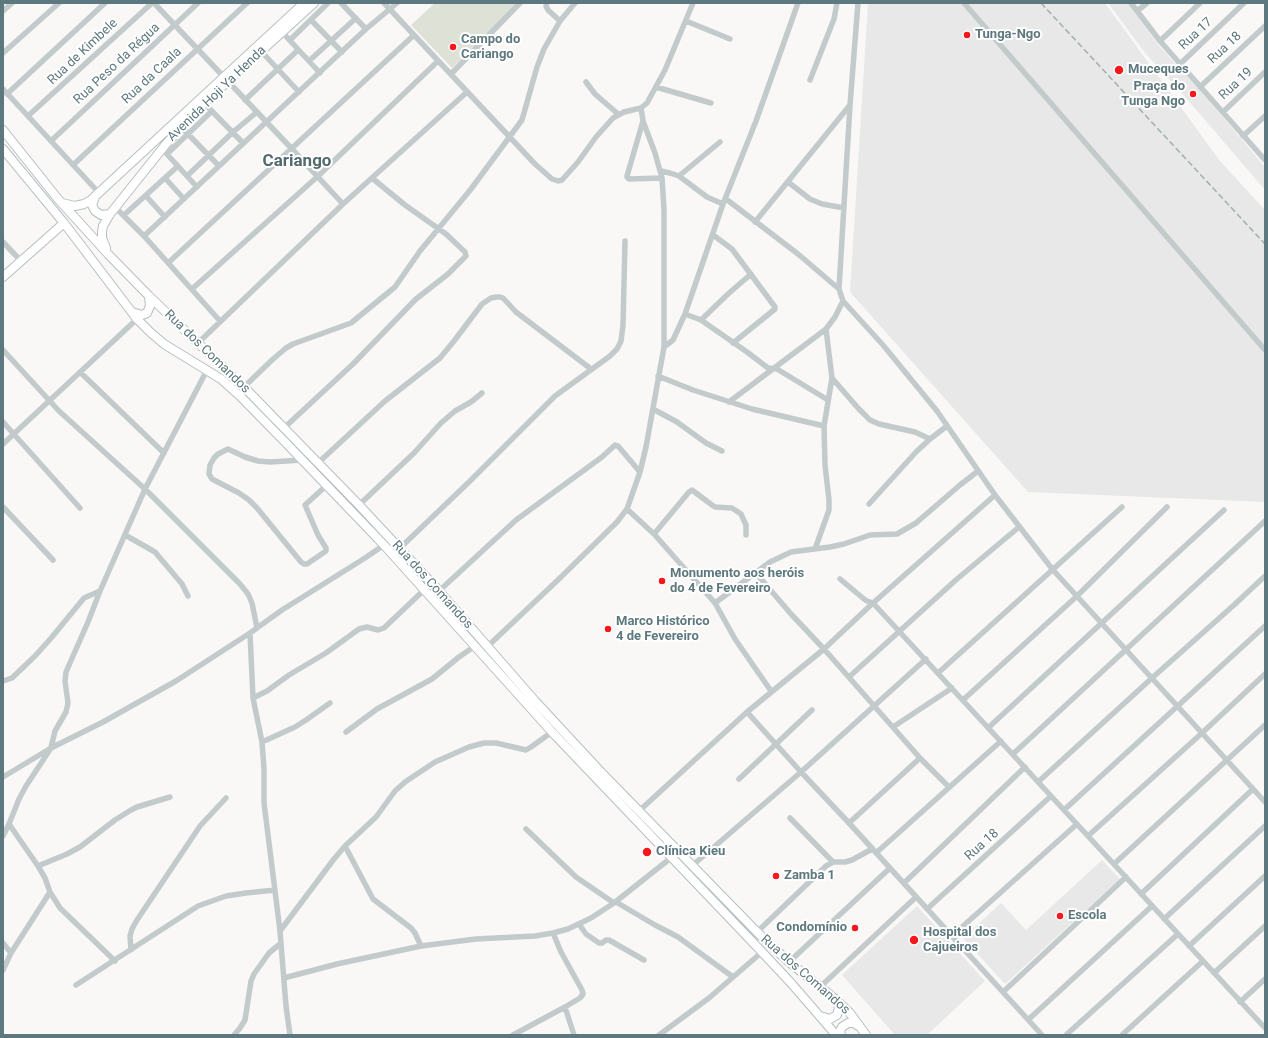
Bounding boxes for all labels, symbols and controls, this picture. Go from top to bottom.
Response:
street label: Rua 17 [1176,15,1216,53]
street label: Rua de Kimbele [45,16,121,88]
street label: Rua Peso da Régua [71,20,163,108]
place label: Tunga-Ngo [975,27,1041,43]
street label: Rua 18 [1205,29,1245,67]
marker: Tunga-Ngo [962,30,972,40]
place label: Campo do Cariango [461,32,520,63]
marker: Campo do Cariango [448,42,458,52]
street label: Avenida Hoji Ya Henda [165,43,269,145]
street label: Rua da Caala [119,44,185,108]
place label: Muceques [1128,62,1189,78]
marker: Muceques [1113,64,1125,76]
street label: Rua 19 [1216,65,1256,103]
place label: Praça do Tunga Ngo [1121,79,1185,110]
marker: Praça do Tunga Ngo [1188,89,1198,99]
district label: Cariango [263,152,331,172]
street label: Rua dos Comandos [161,307,253,397]
street label: Rua dos Comandos [388,538,476,632]
place label: Monumento aos heróis do 4 de Fevereiro [670,566,804,597]
marker: Monumento aos heróis do 4 de Fevereiro [657,576,667,586]
place label: Marco Histórico 4 de Fevereiro [616,614,709,645]
marker: Marco Histórico 4 de Fevereiro [603,624,613,634]
street label: Rua 18 [962,826,1002,864]
place label: Clínica Kieu [656,844,725,860]
marker: Clínica Kieu [641,846,653,858]
place label: Zamba 1 [784,868,835,884]
marker: Zamba 1 [771,871,781,881]
place label: Escola [1068,908,1106,924]
marker: Escola [1055,911,1065,921]
place label: Condomínio [776,920,847,936]
marker: Condomínio [850,923,860,933]
place label: Hospital dos Cajueiros [923,925,996,956]
street label: Rua dos Comandos [757,932,853,1018]
marker: Hospital dos Cajueiros [908,934,920,946]

